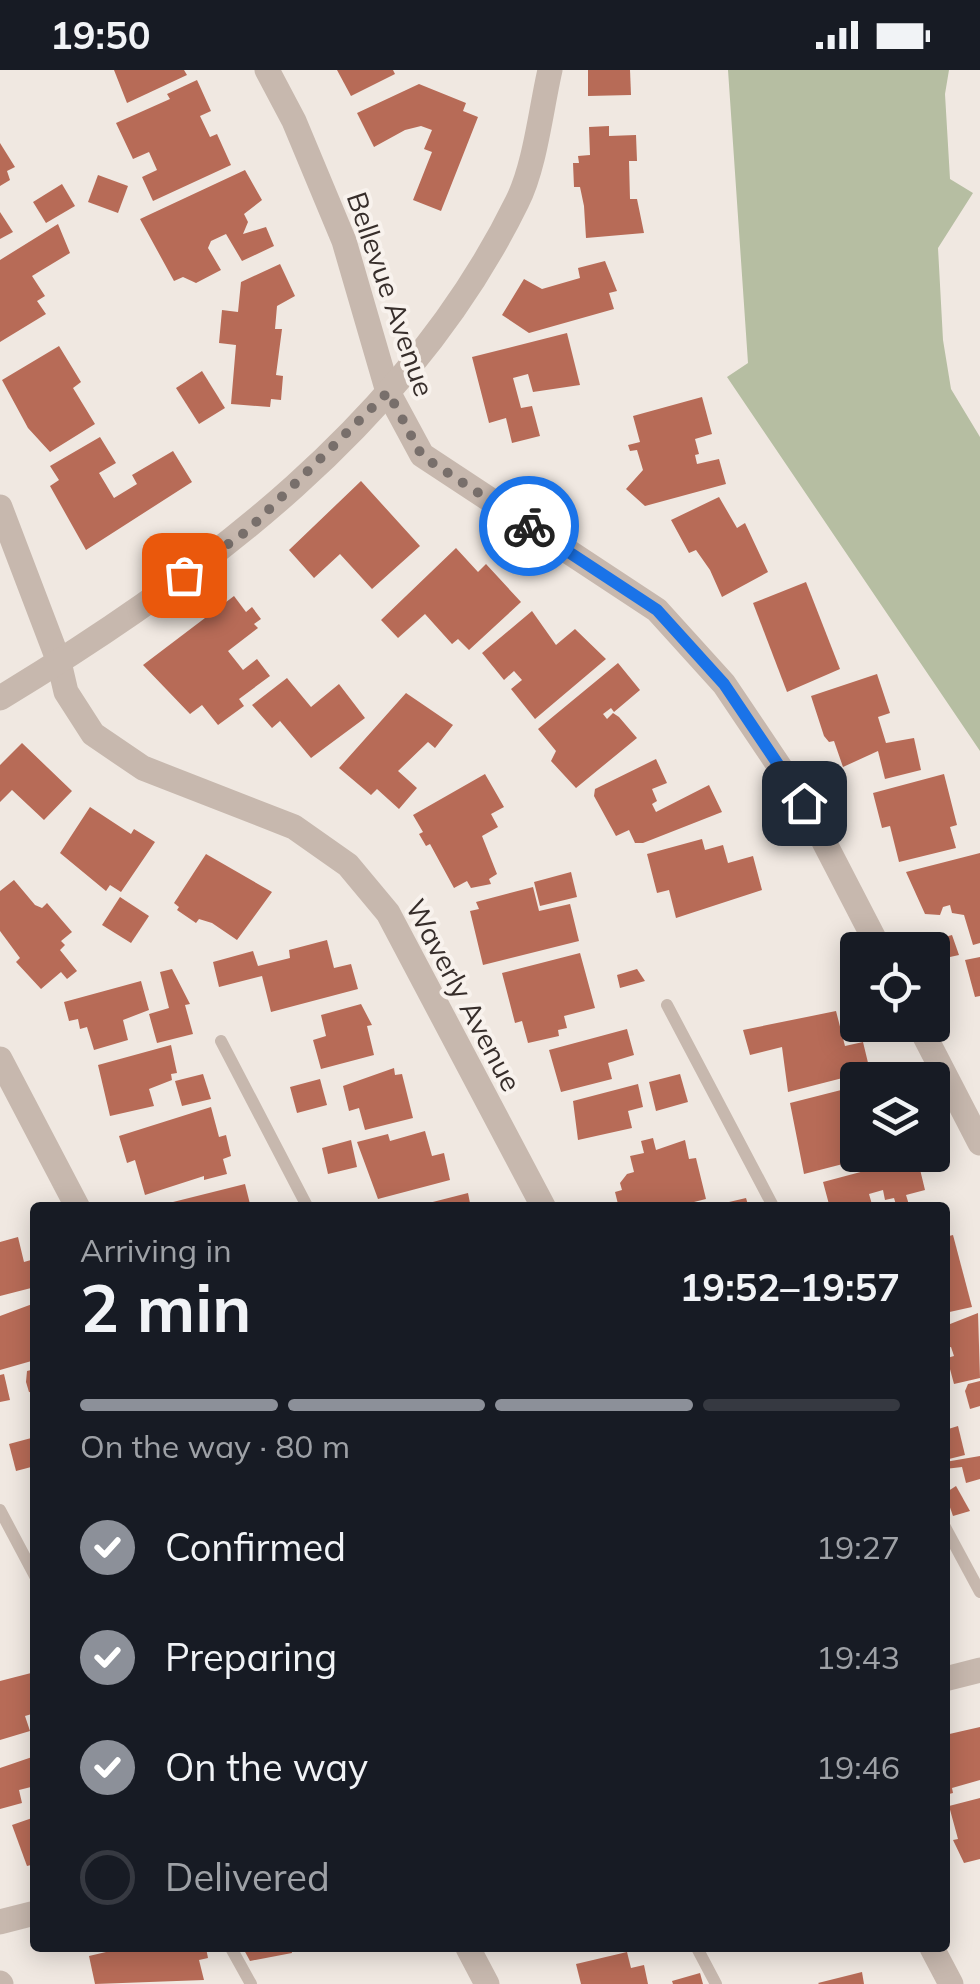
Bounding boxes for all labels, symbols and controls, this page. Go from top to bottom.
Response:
text: 19:50 [50,11,151,59]
street label: Bellevue Avenue [340,187,442,401]
courier [479,476,579,576]
icon: bike [502,499,557,554]
pin [142,533,227,618]
icon: bag [157,548,212,603]
pin [762,761,847,846]
icon: home [777,776,832,831]
street label: Waverly Avenue [399,893,529,1097]
map controls [840,932,950,1172]
button: locate [840,932,950,1042]
button: layers [840,1062,950,1172]
text: Arriving in [80,1230,232,1270]
text: 19:52–19:57 [680,1263,900,1311]
text: 2 min [80,1267,251,1348]
text: On the way · 80 m [80,1426,350,1466]
icon: check [80,1520,135,1575]
text: Confirmed [165,1523,346,1571]
text: 19:27 [816,1527,900,1567]
icon: check [80,1630,135,1685]
text: Preparing [165,1633,337,1681]
text: 19:43 [816,1637,900,1677]
icon: check [80,1740,135,1795]
text: On the way [165,1743,368,1791]
text: 19:46 [816,1747,900,1787]
text: Delivered [165,1853,330,1901]

